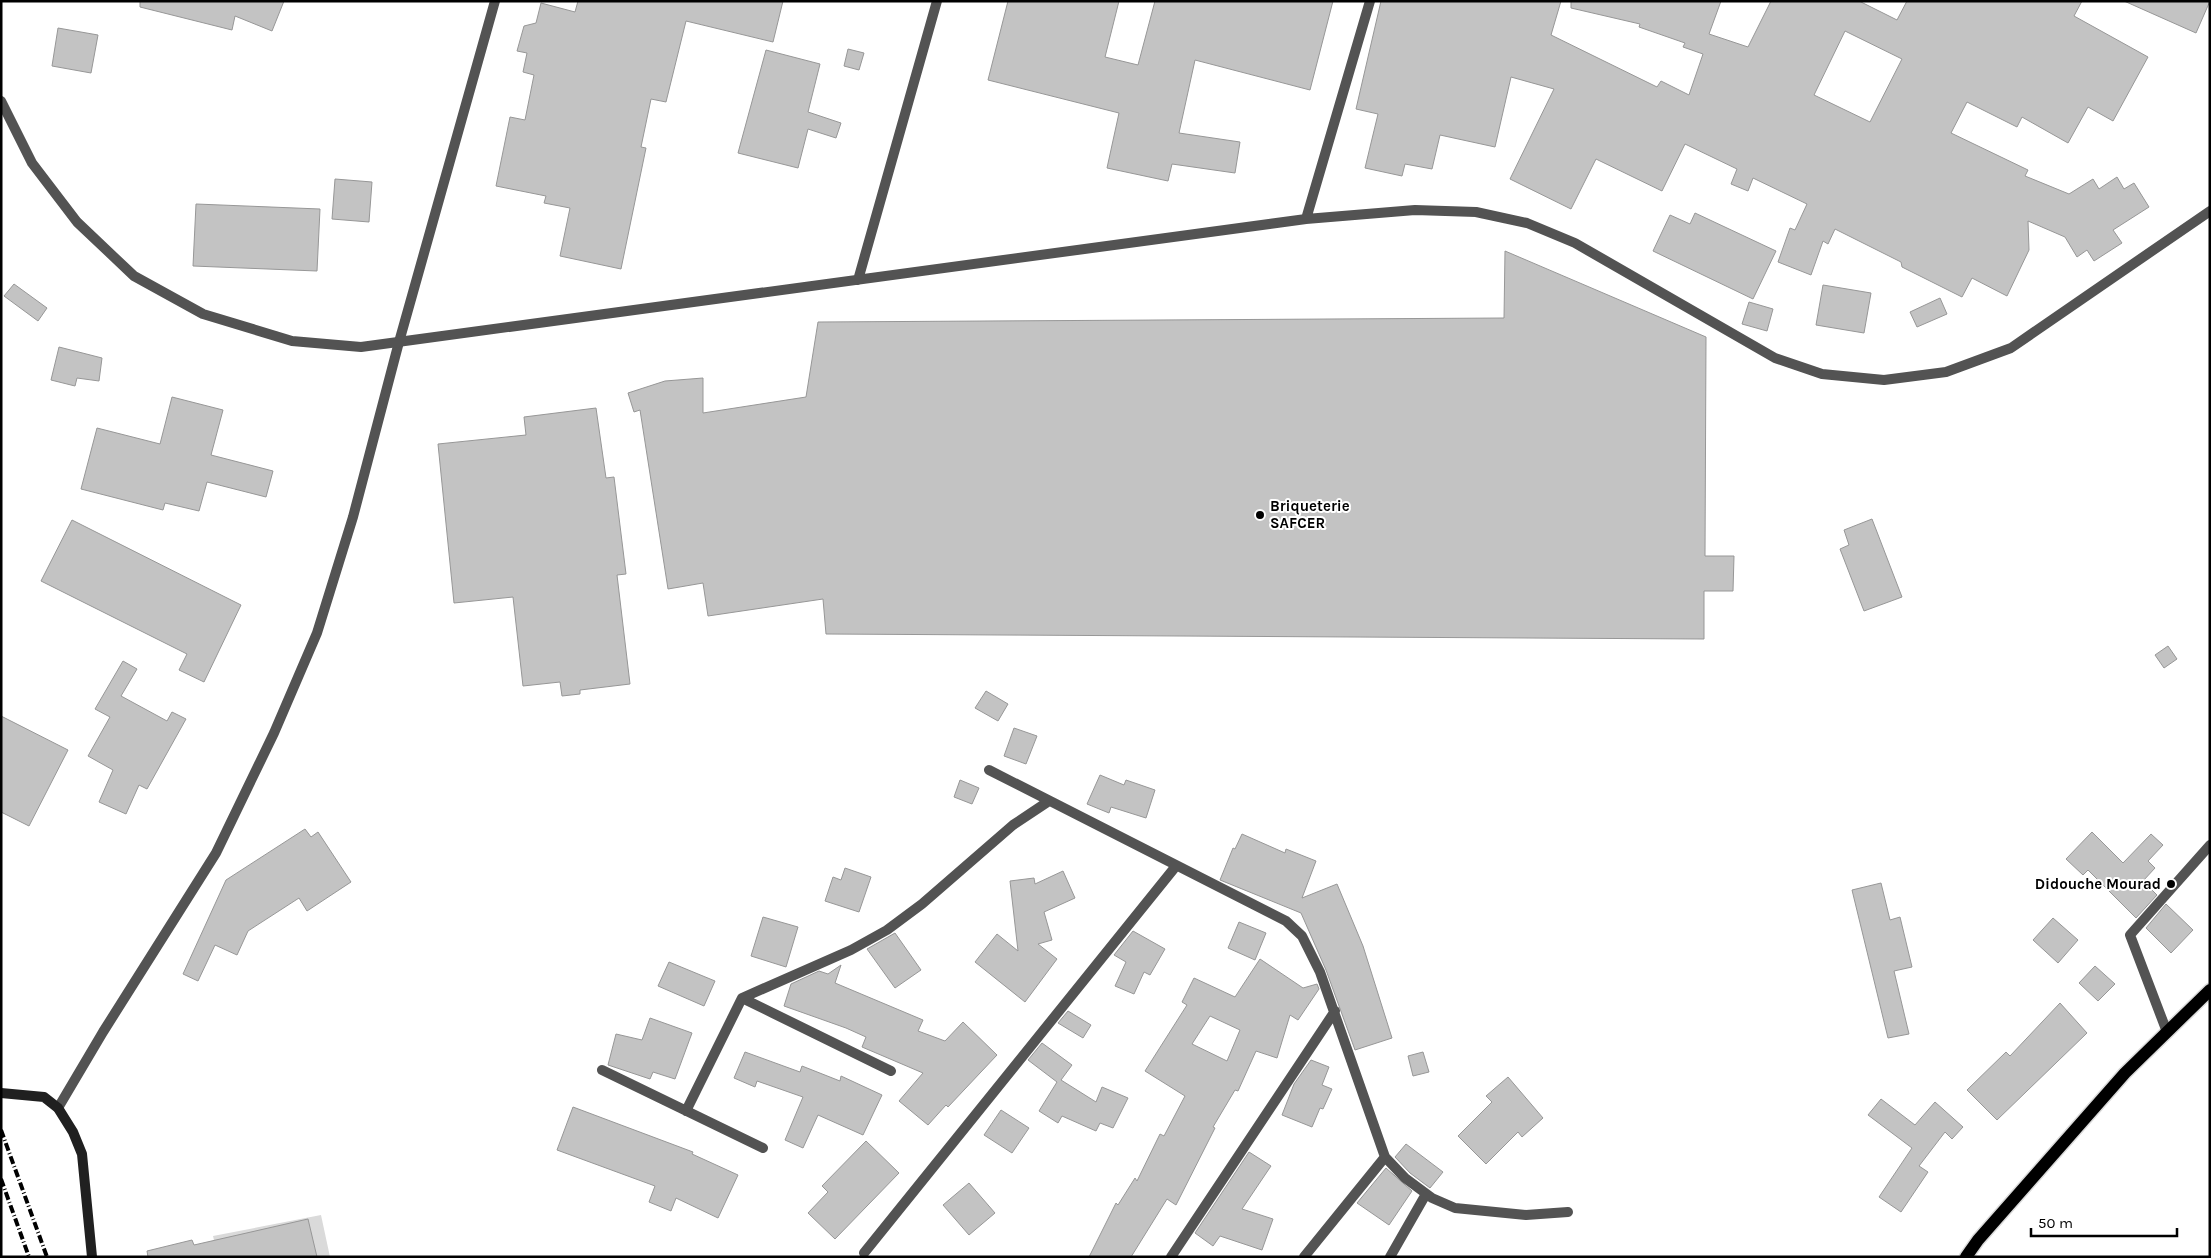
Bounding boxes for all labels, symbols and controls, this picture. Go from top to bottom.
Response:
place label: Briqueterie SAFCER [1270,497,1350,532]
marker: Briqueterie SAFCER [1254,509,1266,521]
place label: Didouche Mourad [2035,875,2161,893]
marker: Didouche Mourad [2165,878,2177,890]
scale bar [2031,1206,2177,1238]
text: 50 m [2038,1214,2073,1232]

